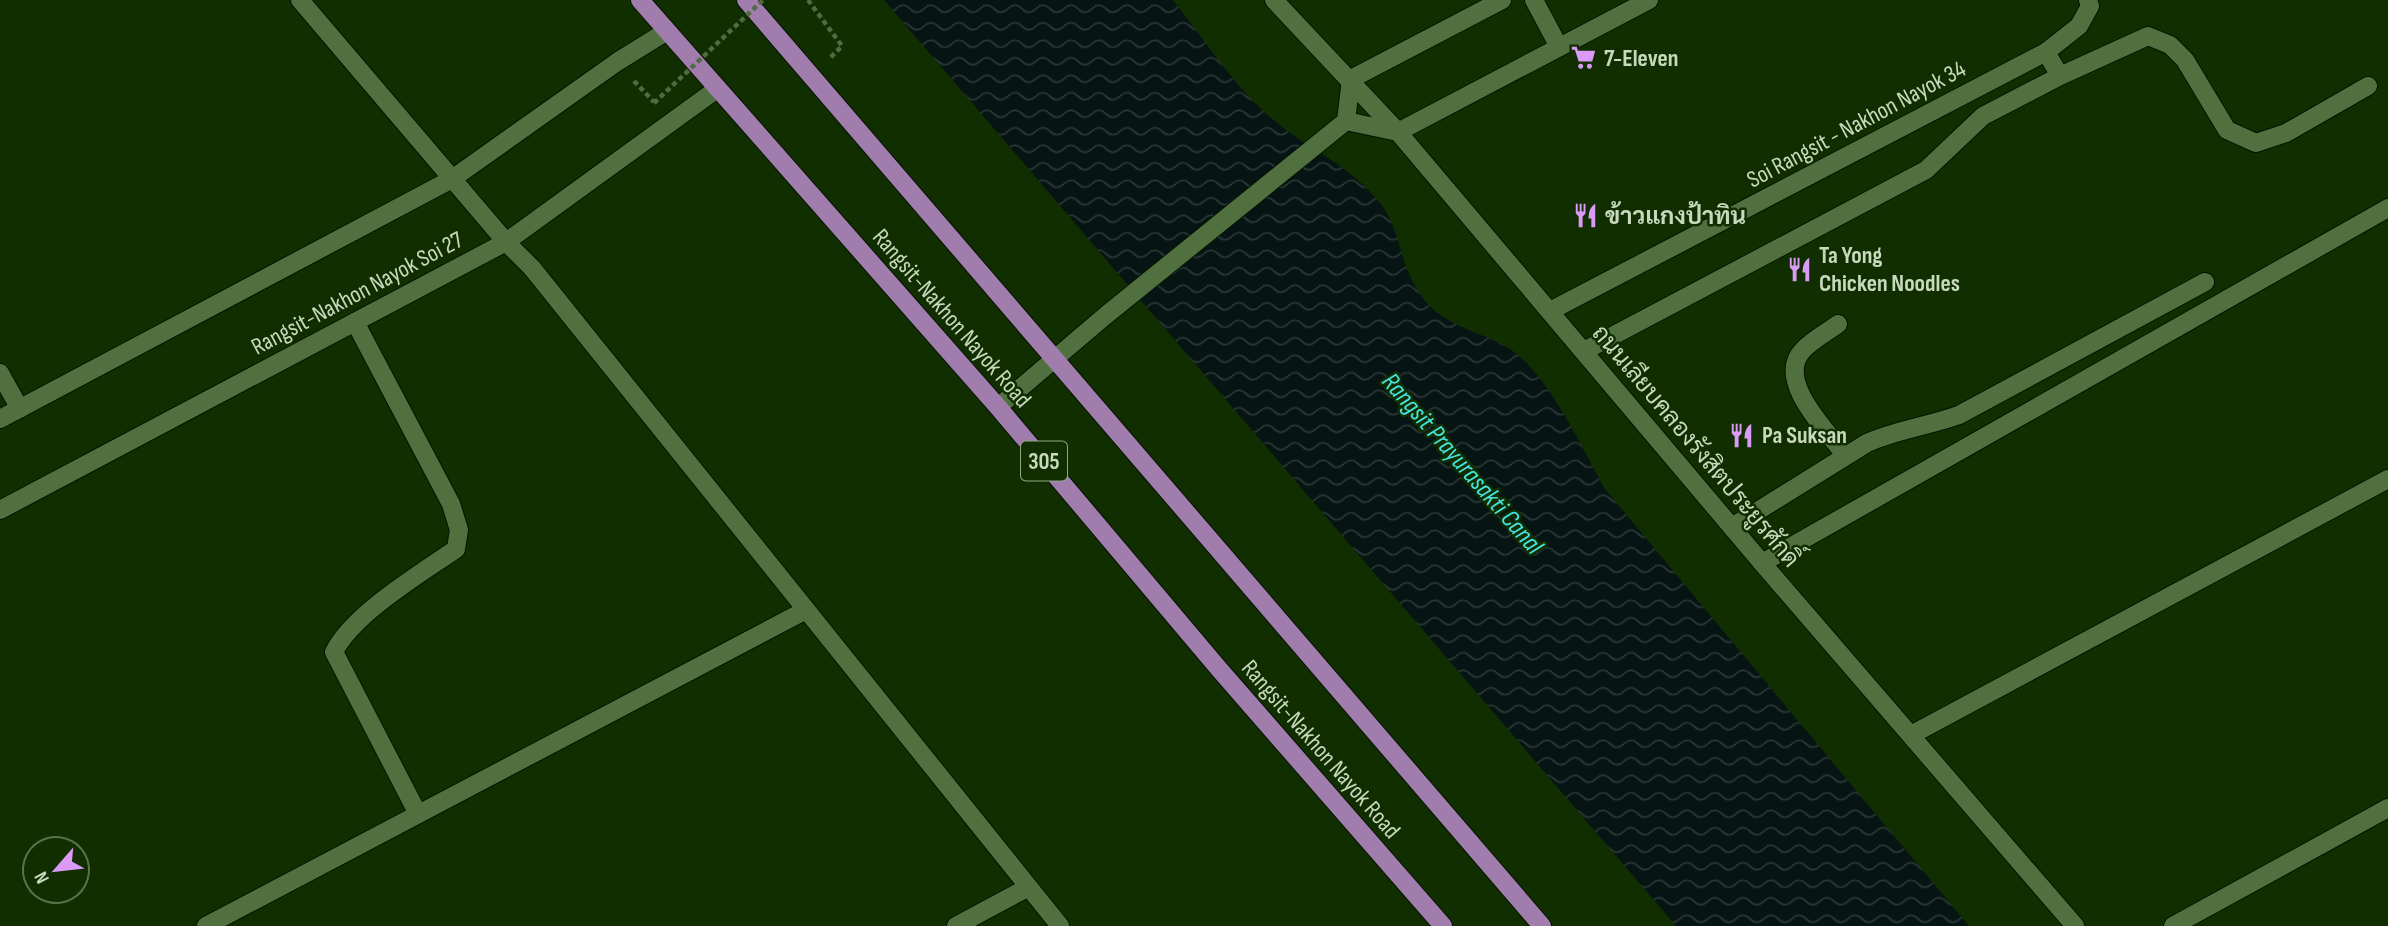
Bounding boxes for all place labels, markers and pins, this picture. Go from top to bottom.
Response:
supermarket icon: 7-Eleven [1570,44,1598,72]
place label: 7-Eleven [1604,44,1678,73]
place label: ข้าวแกงป้าทิน [1605,200,1746,231]
restaurant icon: ข้าวแกงป้าทิน [1571,202,1599,230]
place label: Ta Yong Chicken Noodles [1819,241,1960,298]
restaurant icon: Ta Yong Chicken Noodles [1785,255,1813,283]
restaurant icon: Pa Suksan [1728,421,1756,449]
place label: Pa Suksan [1762,421,1847,450]

